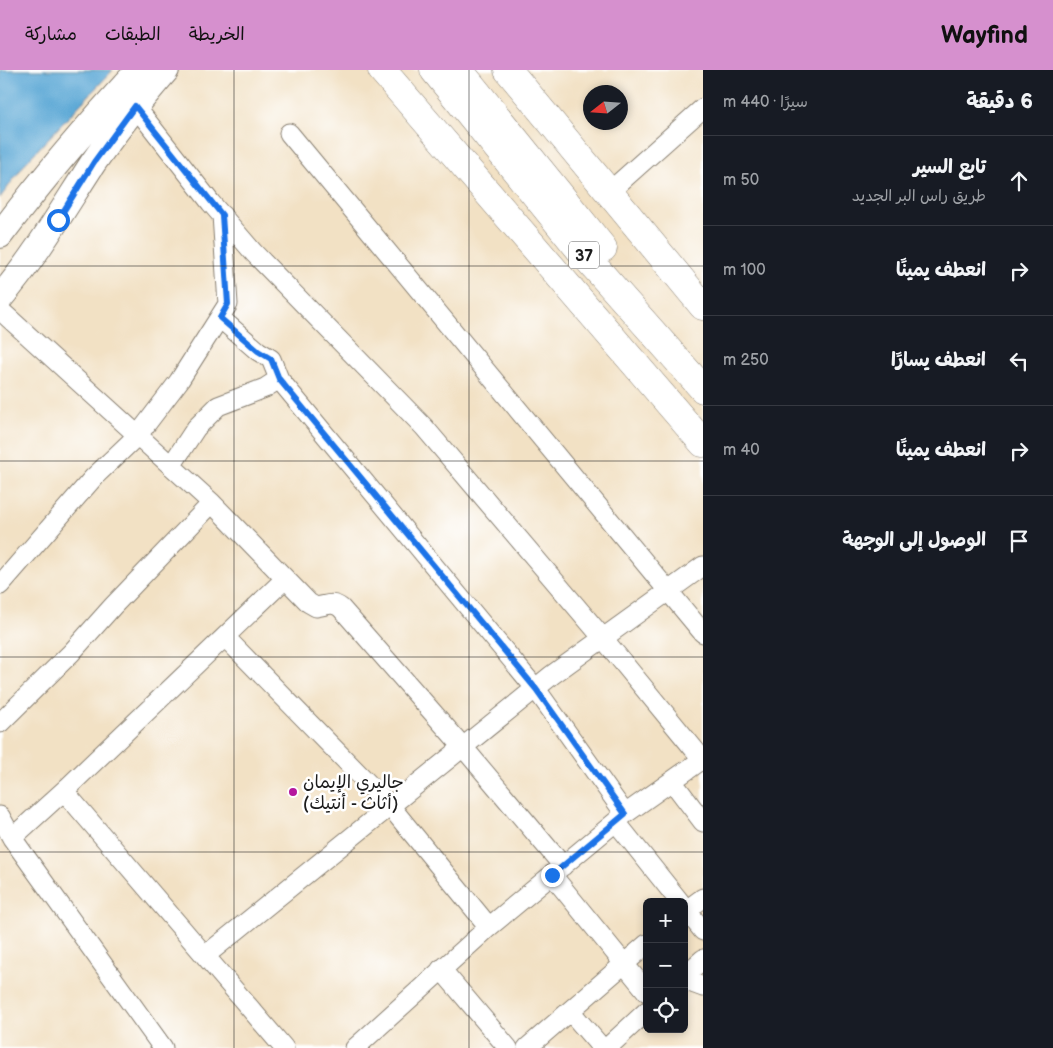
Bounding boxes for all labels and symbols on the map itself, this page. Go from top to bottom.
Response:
north arrow [583,85,628,130]
route start [47,209,70,232]
road number: 37 [569,242,599,268]
place label: جاليري الإيمان (أثاث - أنتيك) [303,772,404,814]
marker: جاليري الإيمان (أثاث - أنتيك) [287,786,299,798]
route end [541,864,564,887]

